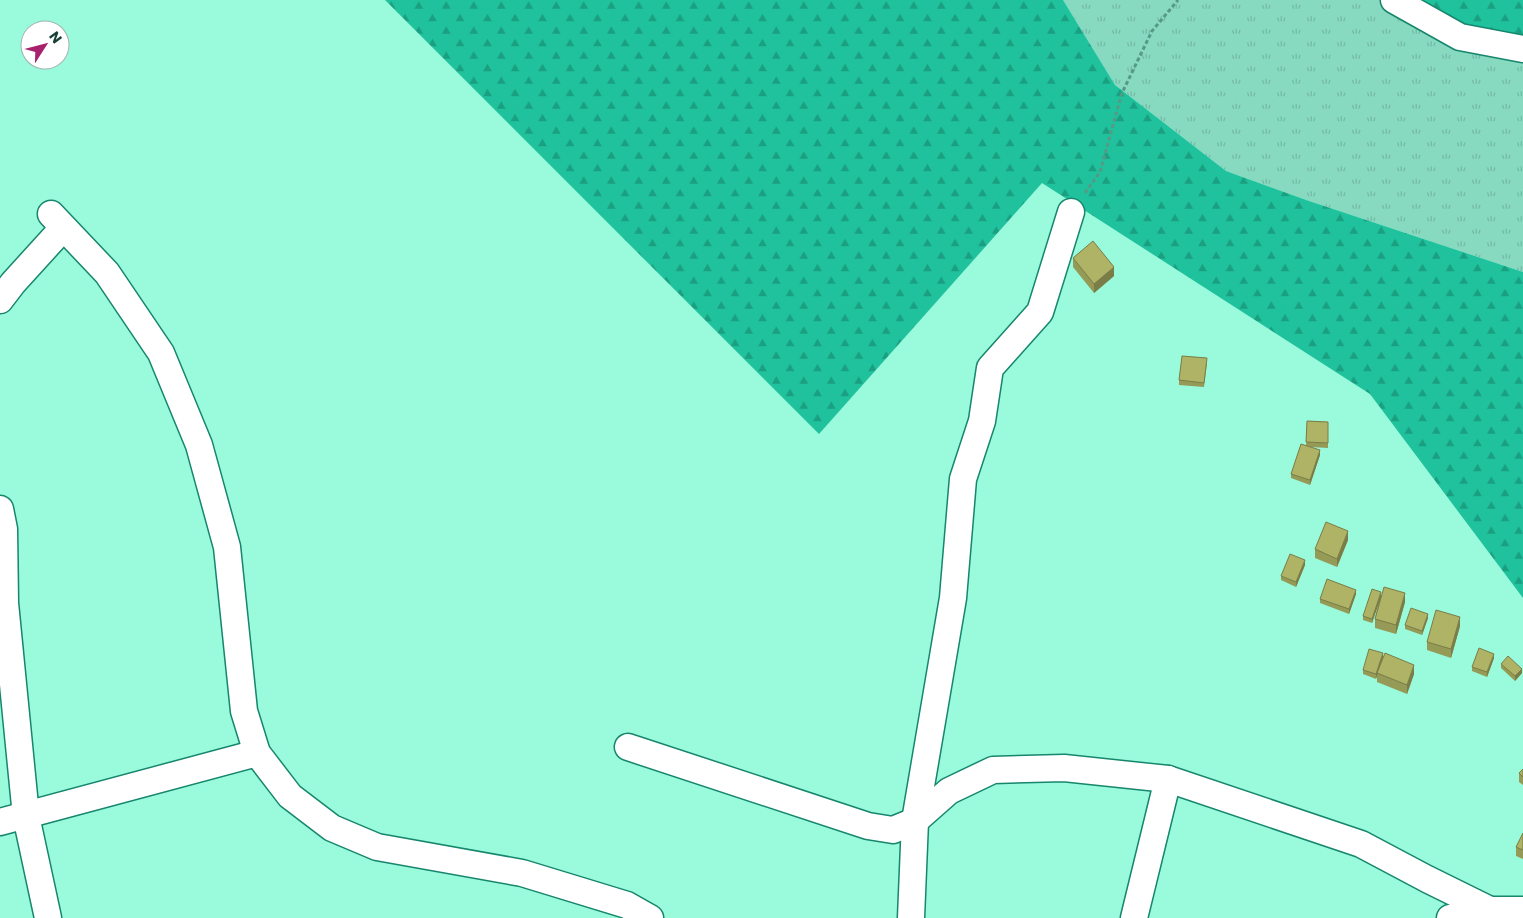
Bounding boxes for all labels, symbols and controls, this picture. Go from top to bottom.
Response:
north arrow [20,20,70,70]
text: N [44,27,67,47]

